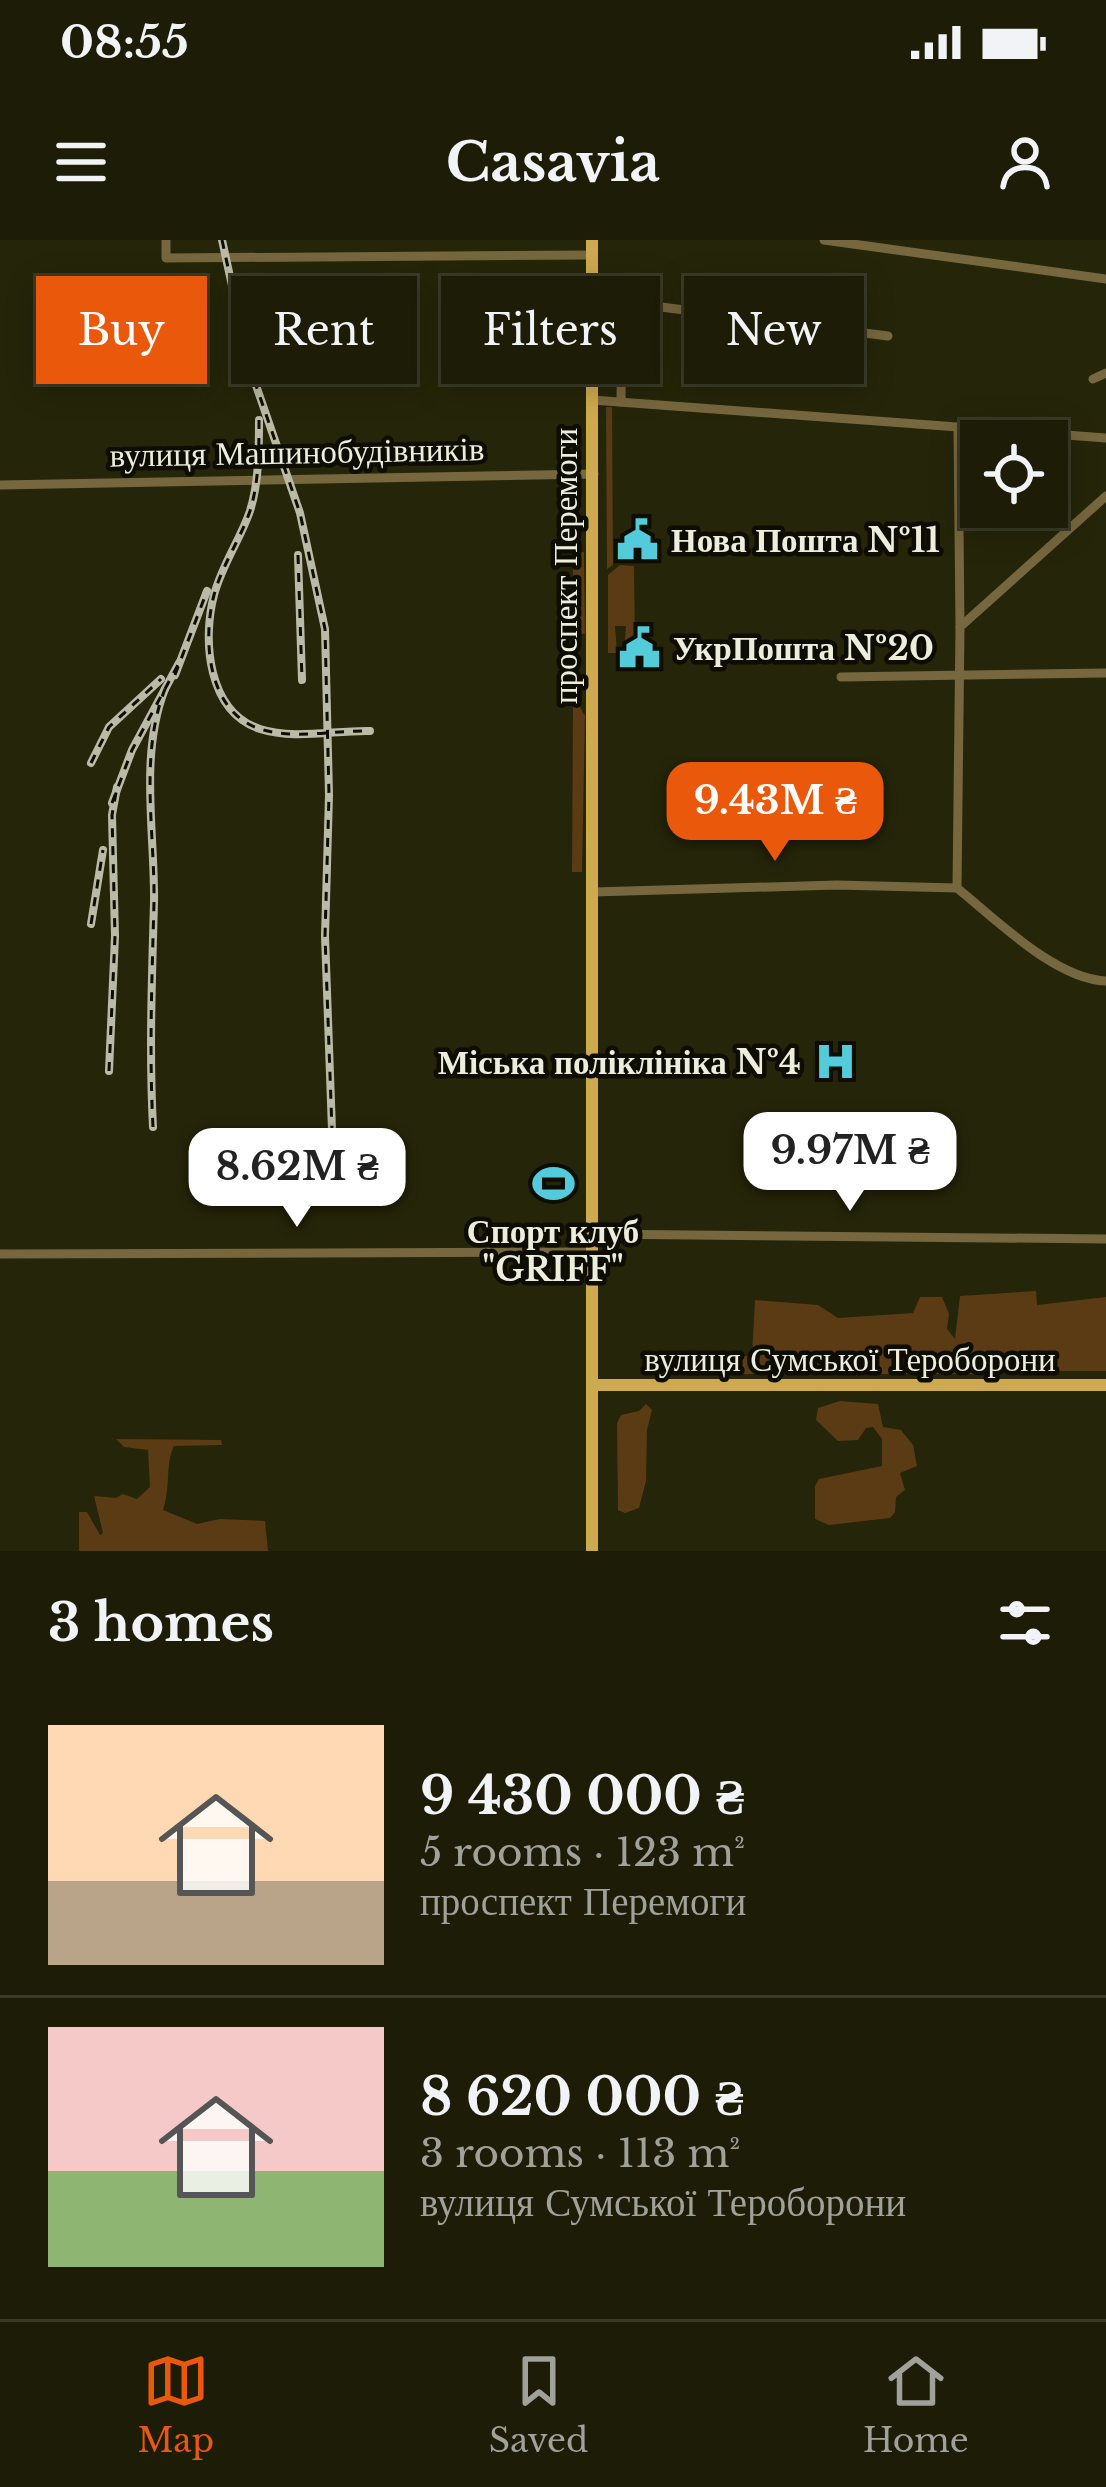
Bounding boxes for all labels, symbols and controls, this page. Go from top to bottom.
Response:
text: 08:55 [60,14,189,70]
icon: menu [48,129,114,195]
text: Casavia [446,129,660,196]
icon: person [992,129,1058,195]
chip: Buy [36,276,207,384]
chip: Rent [231,276,417,384]
chip: Filters [441,276,660,384]
chip: New [684,276,864,384]
map controls [960,420,1068,528]
button: locate [960,420,1068,528]
street label: вулиця Машинобудівників [109,428,485,476]
street label: проспект Перемоги [545,428,586,704]
public building icon: Нова Пошта №11 [614,517,660,563]
place label: Нова Пошта №11 [671,520,940,561]
public building icon: УкрПошта №20 [616,625,662,671]
place label: УкрПошта №20 [673,628,934,669]
pin: 9.43M ₴ [664,762,886,864]
text: 9.43M ₴ [694,776,856,825]
hospital icon: Міська поліклініка №4 [812,1039,858,1085]
place label: Міська поліклініка №4 [438,1042,801,1083]
pin: 9.97M ₴ [739,1112,961,1214]
text: 9.97M ₴ [770,1126,930,1175]
pin: 8.62M ₴ [186,1128,408,1230]
text: 8.62M ₴ [216,1142,378,1191]
sports icon: Спорт клуб "GRIFF" [530,1160,576,1206]
place label: Спорт клуб "GRIFF" [467,1211,639,1290]
street label: вулиця Сумської Тероборони [644,1339,1056,1380]
icon: filters [992,1590,1058,1656]
text: 3 homes [48,1592,274,1655]
text: 9 430 000 ₴ [420,1765,744,1828]
icon: home [144,1773,288,1917]
text: 5 rooms · 123 m² [420,1828,745,1877]
text: проспект Перемоги [420,1877,746,1926]
text: 8 620 000 ₴ [420,2066,743,2129]
icon: home [144,2075,288,2219]
text: 3 rooms · 113 m² [420,2129,740,2178]
text: вулиця Сумської Тероборони [420,2178,906,2227]
tab: Map [137,2348,214,2461]
tab: Saved [489,2348,588,2461]
tab: Home [863,2348,969,2461]

